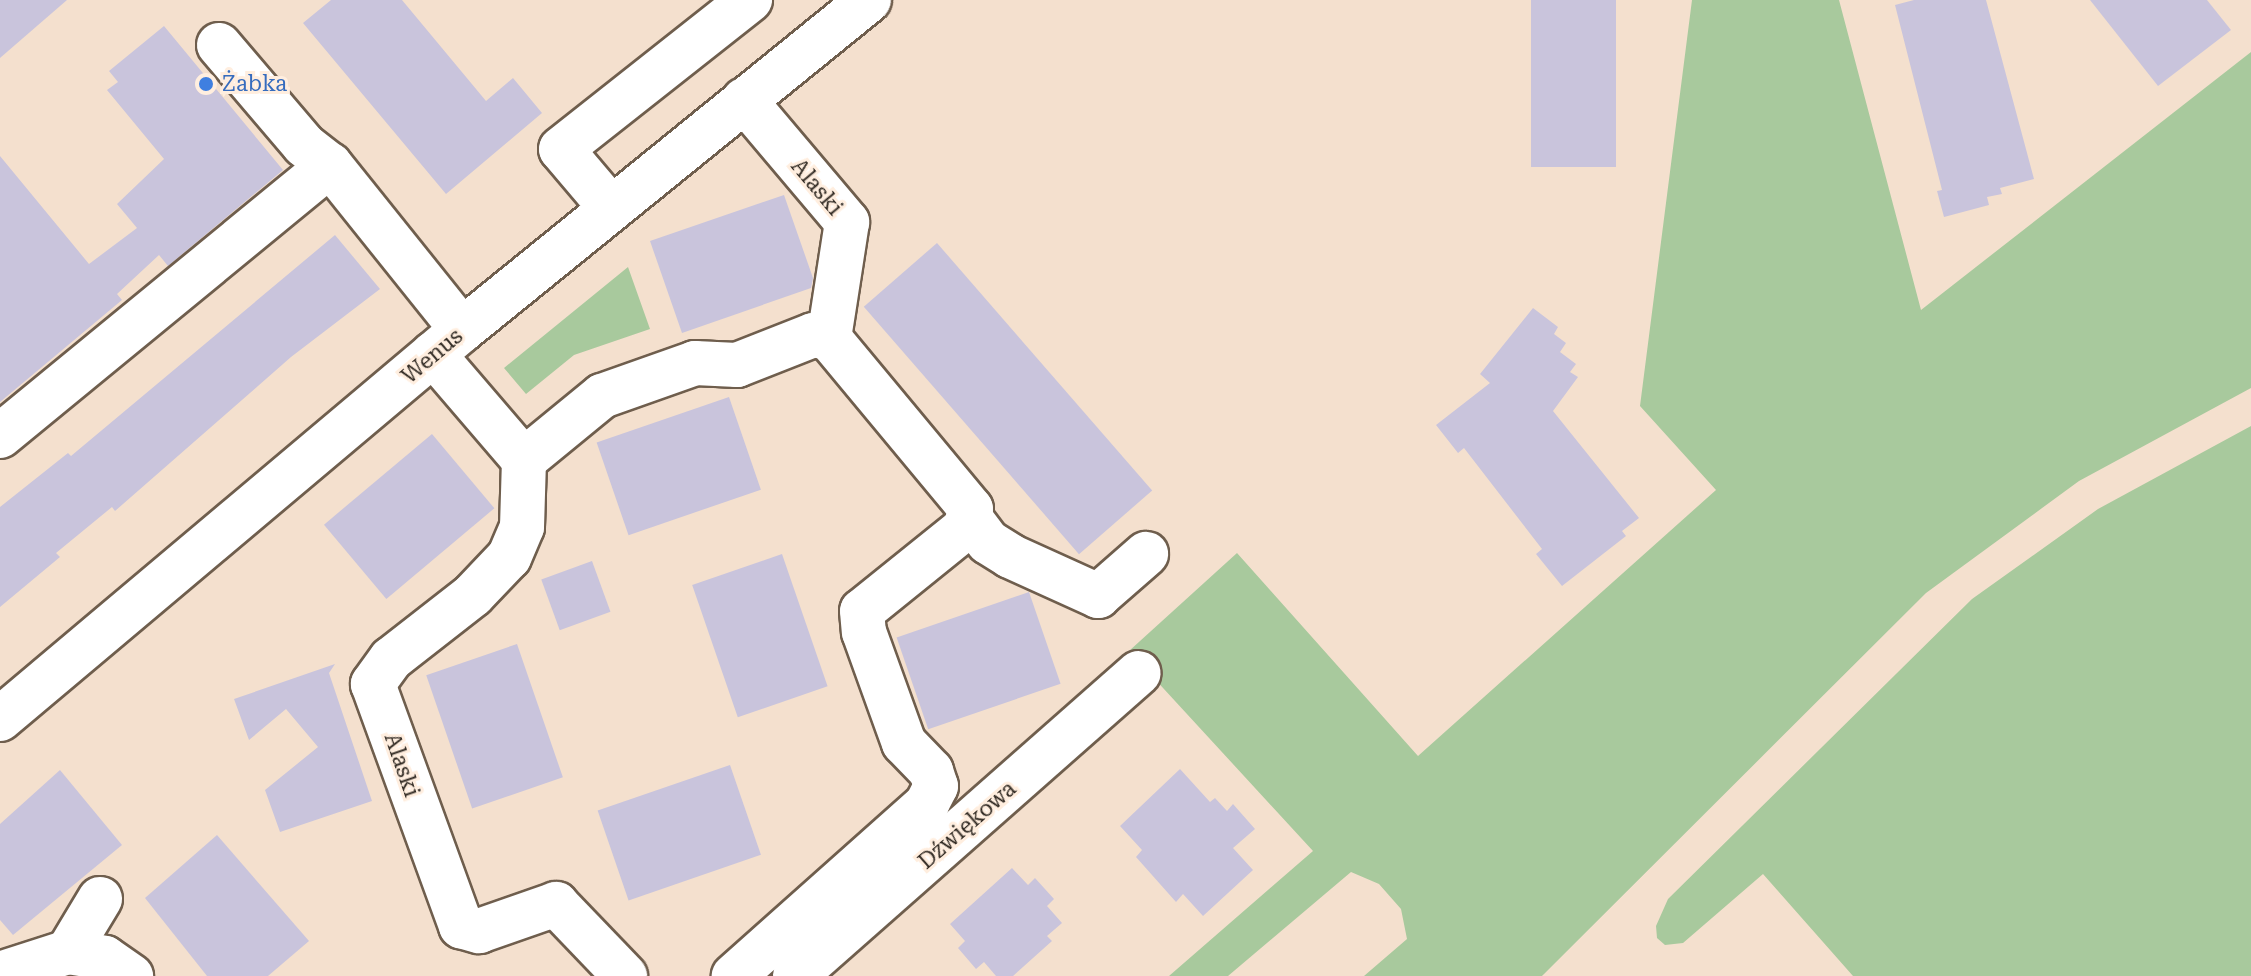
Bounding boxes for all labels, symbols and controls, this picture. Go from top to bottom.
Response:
place label: Żabka [222,71,287,97]
marker: Żabka [197,75,215,93]
street label: Alaski [786,153,848,221]
street label: Wenus [396,323,468,389]
street label: Alaski [379,730,425,800]
street label: Dźwiękowa [913,775,1021,875]

